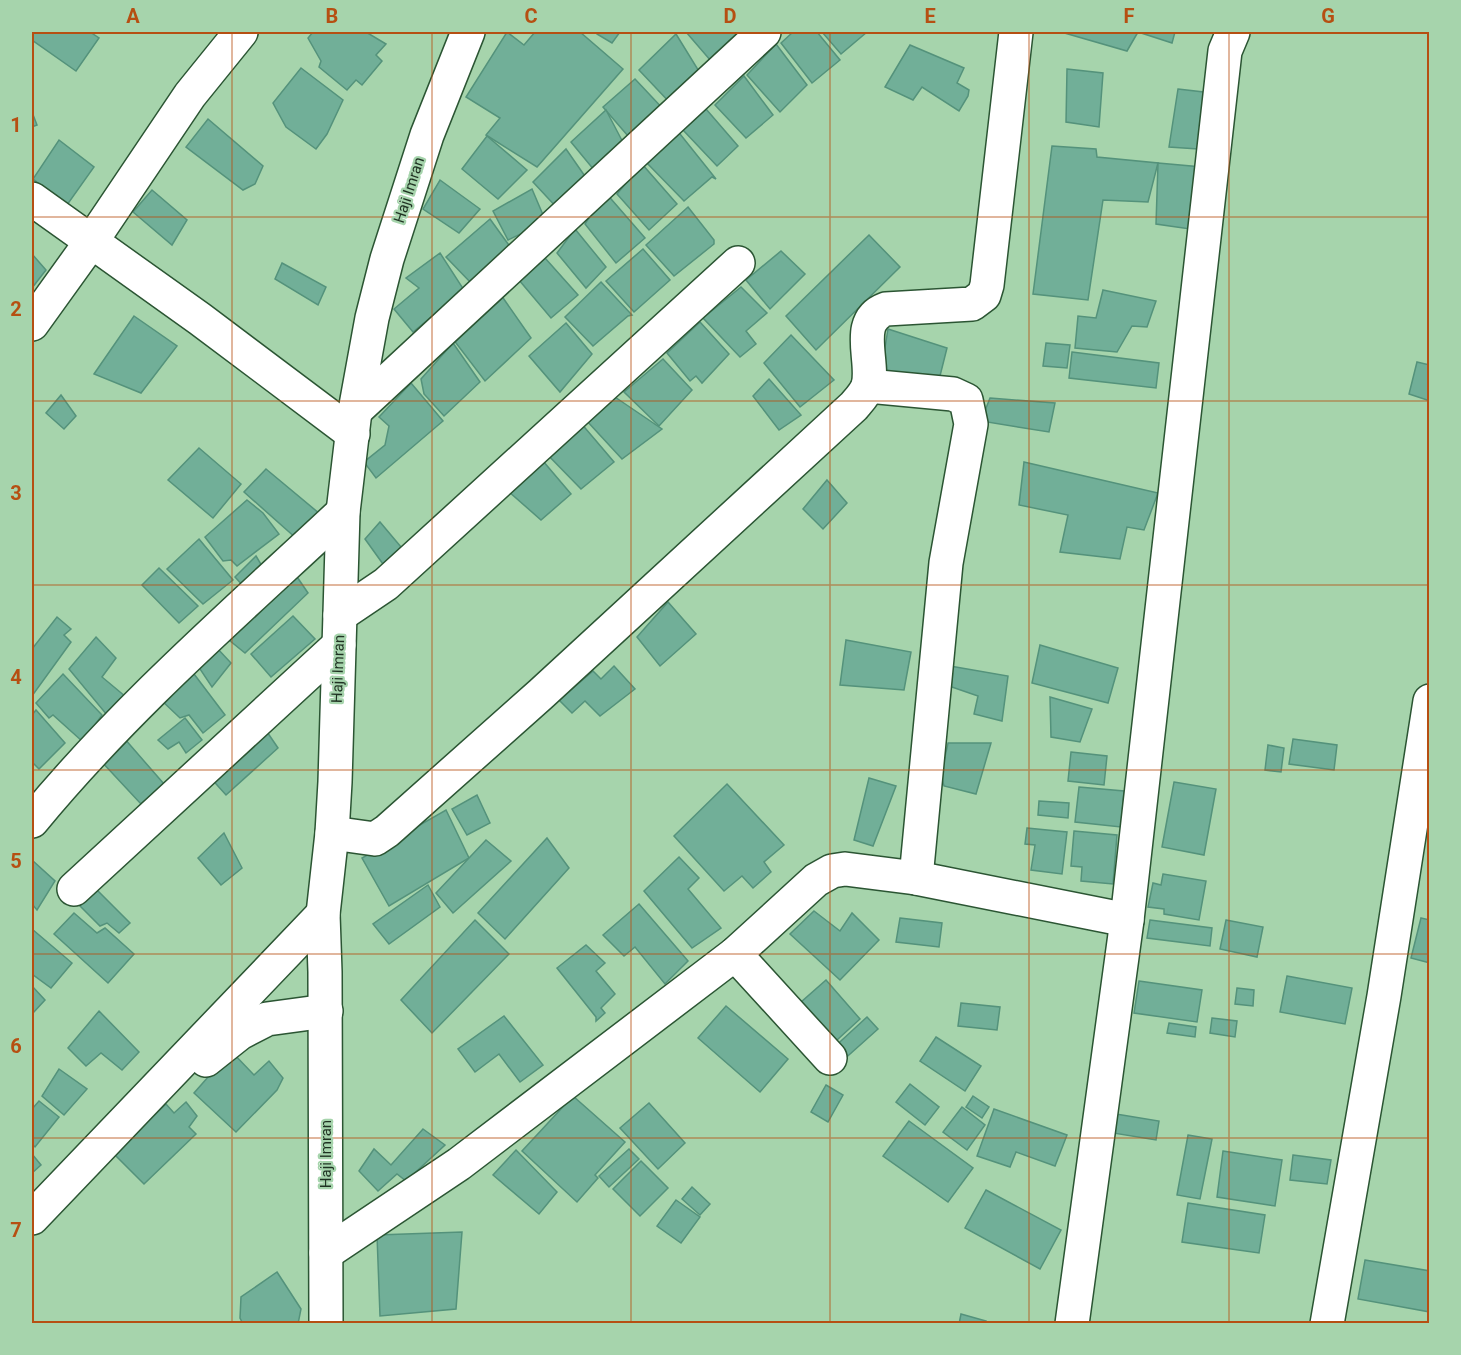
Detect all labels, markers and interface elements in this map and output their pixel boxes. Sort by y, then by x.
text: A [126,4,140,28]
text: B [326,4,338,28]
text: C [524,4,538,28]
text: D [724,4,737,28]
text: E [924,4,936,28]
text: F [1124,4,1135,28]
text: G [1321,4,1335,28]
text: 1 [10,113,22,137]
street label: Haji Imran [390,155,428,225]
text: 2 [10,297,22,321]
text: 3 [10,481,22,505]
street label: Haji Imran [328,635,348,703]
text: 4 [10,665,22,689]
text: 5 [10,849,22,873]
text: 6 [10,1034,22,1058]
street label: Haji Imran [317,1120,335,1188]
text: 7 [10,1218,22,1242]

